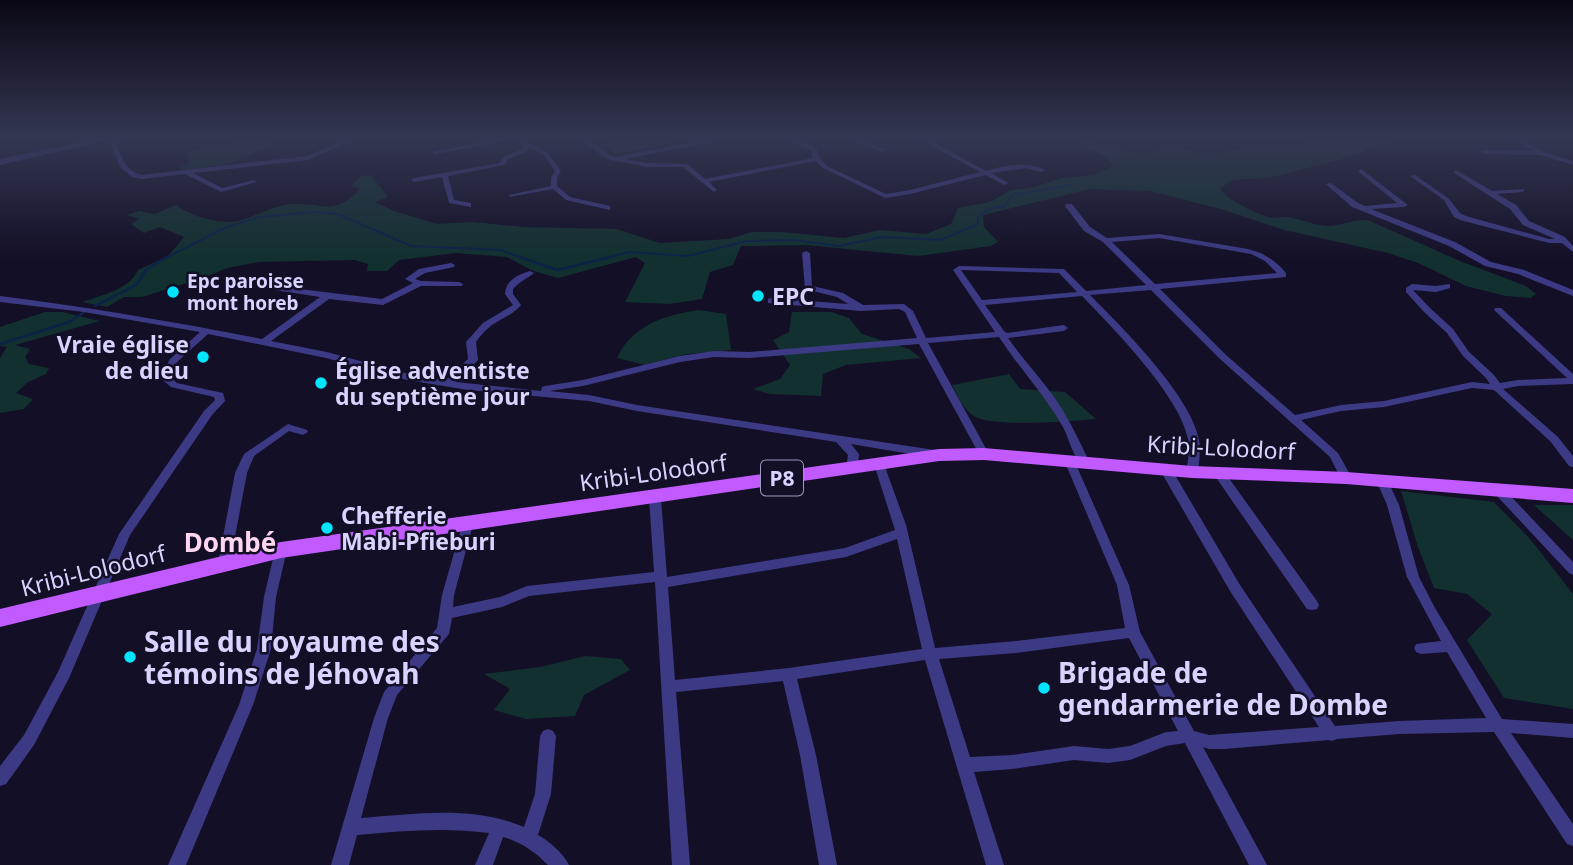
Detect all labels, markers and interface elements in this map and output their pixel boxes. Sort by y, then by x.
place label: Epc paroisse mont horeb [187,268,304,316]
place label: EPC [772,280,814,312]
marker: Epc paroisse mont horeb [165,284,181,300]
marker: EPC [750,288,766,304]
place label: Vraie église de dieu [57,328,189,386]
marker: Vraie église de dieu [195,349,211,365]
place label: Église adventiste du septième jour [335,354,530,412]
marker: Église adventiste du septième jour [313,375,329,391]
street label: Kribi-Lolodorf [1146,427,1297,467]
street label: Kribi-Lolodorf [577,446,730,498]
road number: P8 [761,461,803,496]
place label: Chefferie Mabi-Pfieburi [341,499,496,557]
marker: Chefferie Mabi-Pfieburi [319,520,335,536]
district label: Dombé [184,524,276,560]
street label: Kribi-Lolodorf [17,536,170,603]
place label: Salle du royaume des témoins de Jéhovah [144,622,440,692]
marker: Salle du royaume des témoins de Jéhovah [122,649,138,665]
place label: Brigade de gendarmerie de Dombe [1058,653,1388,723]
marker: Brigade de gendarmerie de Dombe [1036,680,1052,696]

